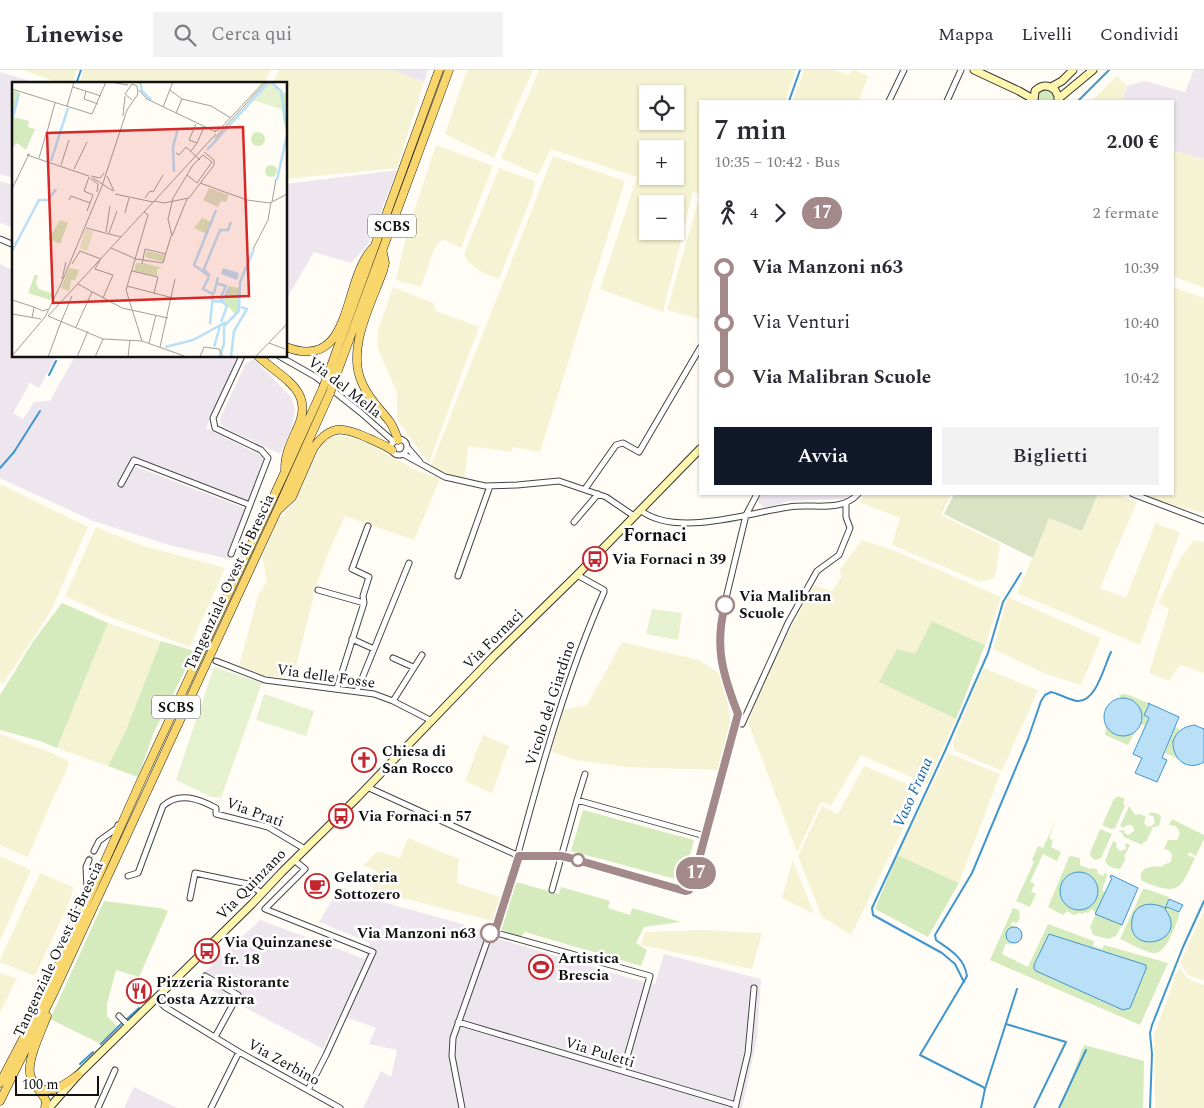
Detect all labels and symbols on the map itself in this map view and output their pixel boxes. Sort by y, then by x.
inset map [12,82,288,358]
road number: SCBS [368,214,416,238]
street label: Via del Mella [303,351,387,424]
street label: Tangenziale Ovest di Brescia [178,490,281,674]
district label: Fornaci [623,522,687,549]
bus stop icon: Via Fornaci n 39 [582,546,608,572]
place label: Via Fornaci n 39 [612,548,726,571]
place label: Via Malibran Scuole [739,585,831,625]
marker: Via Malibran Scuole [715,595,735,615]
street label: Via Fornaci [458,604,529,675]
street label: Vicolo del Giardino [519,638,582,769]
street label: Via delle Fosse [275,658,377,695]
road number: SCBS [152,696,200,719]
place label: Chiesa di San Rocco [382,740,453,780]
church icon: Chiesa di San Rocco [351,747,377,773]
water label: Vaso Frana [887,753,939,831]
street label: Via Prati [223,791,287,833]
bus stop icon: Via Fornaci n 57 [328,803,354,829]
place label: Via Fornaci n 57 [358,805,472,828]
street label: Via Quinzano [211,843,292,925]
unlabelled marker [571,853,585,867]
street label: Tangenziale Ovest di Brescia [7,857,110,1041]
line badge: 17 [674,857,718,889]
place label: Gelateria Sottozero [334,866,400,906]
cafe icon: Gelateria Sottozero [304,873,330,899]
place label: Via Manzoni n63 [357,922,476,945]
marker: Via Manzoni n63 [480,923,500,943]
place label: Via Quinzanese fr. 18 [224,931,333,971]
bus stop icon: Via Quinzanese fr. 18 [194,938,220,964]
place label: Artistica Brescia [558,947,619,987]
sports icon: Artistica Brescia [528,954,554,980]
place label: Pizzeria Ristorante Costa Azzurra [156,971,289,1011]
restaurant icon: Pizzeria Ristorante Costa Azzurra [126,978,152,1004]
street label: Via Puletti [562,1031,638,1074]
street label: Via Zerbino [243,1033,324,1092]
scale bar [15,1073,99,1096]

